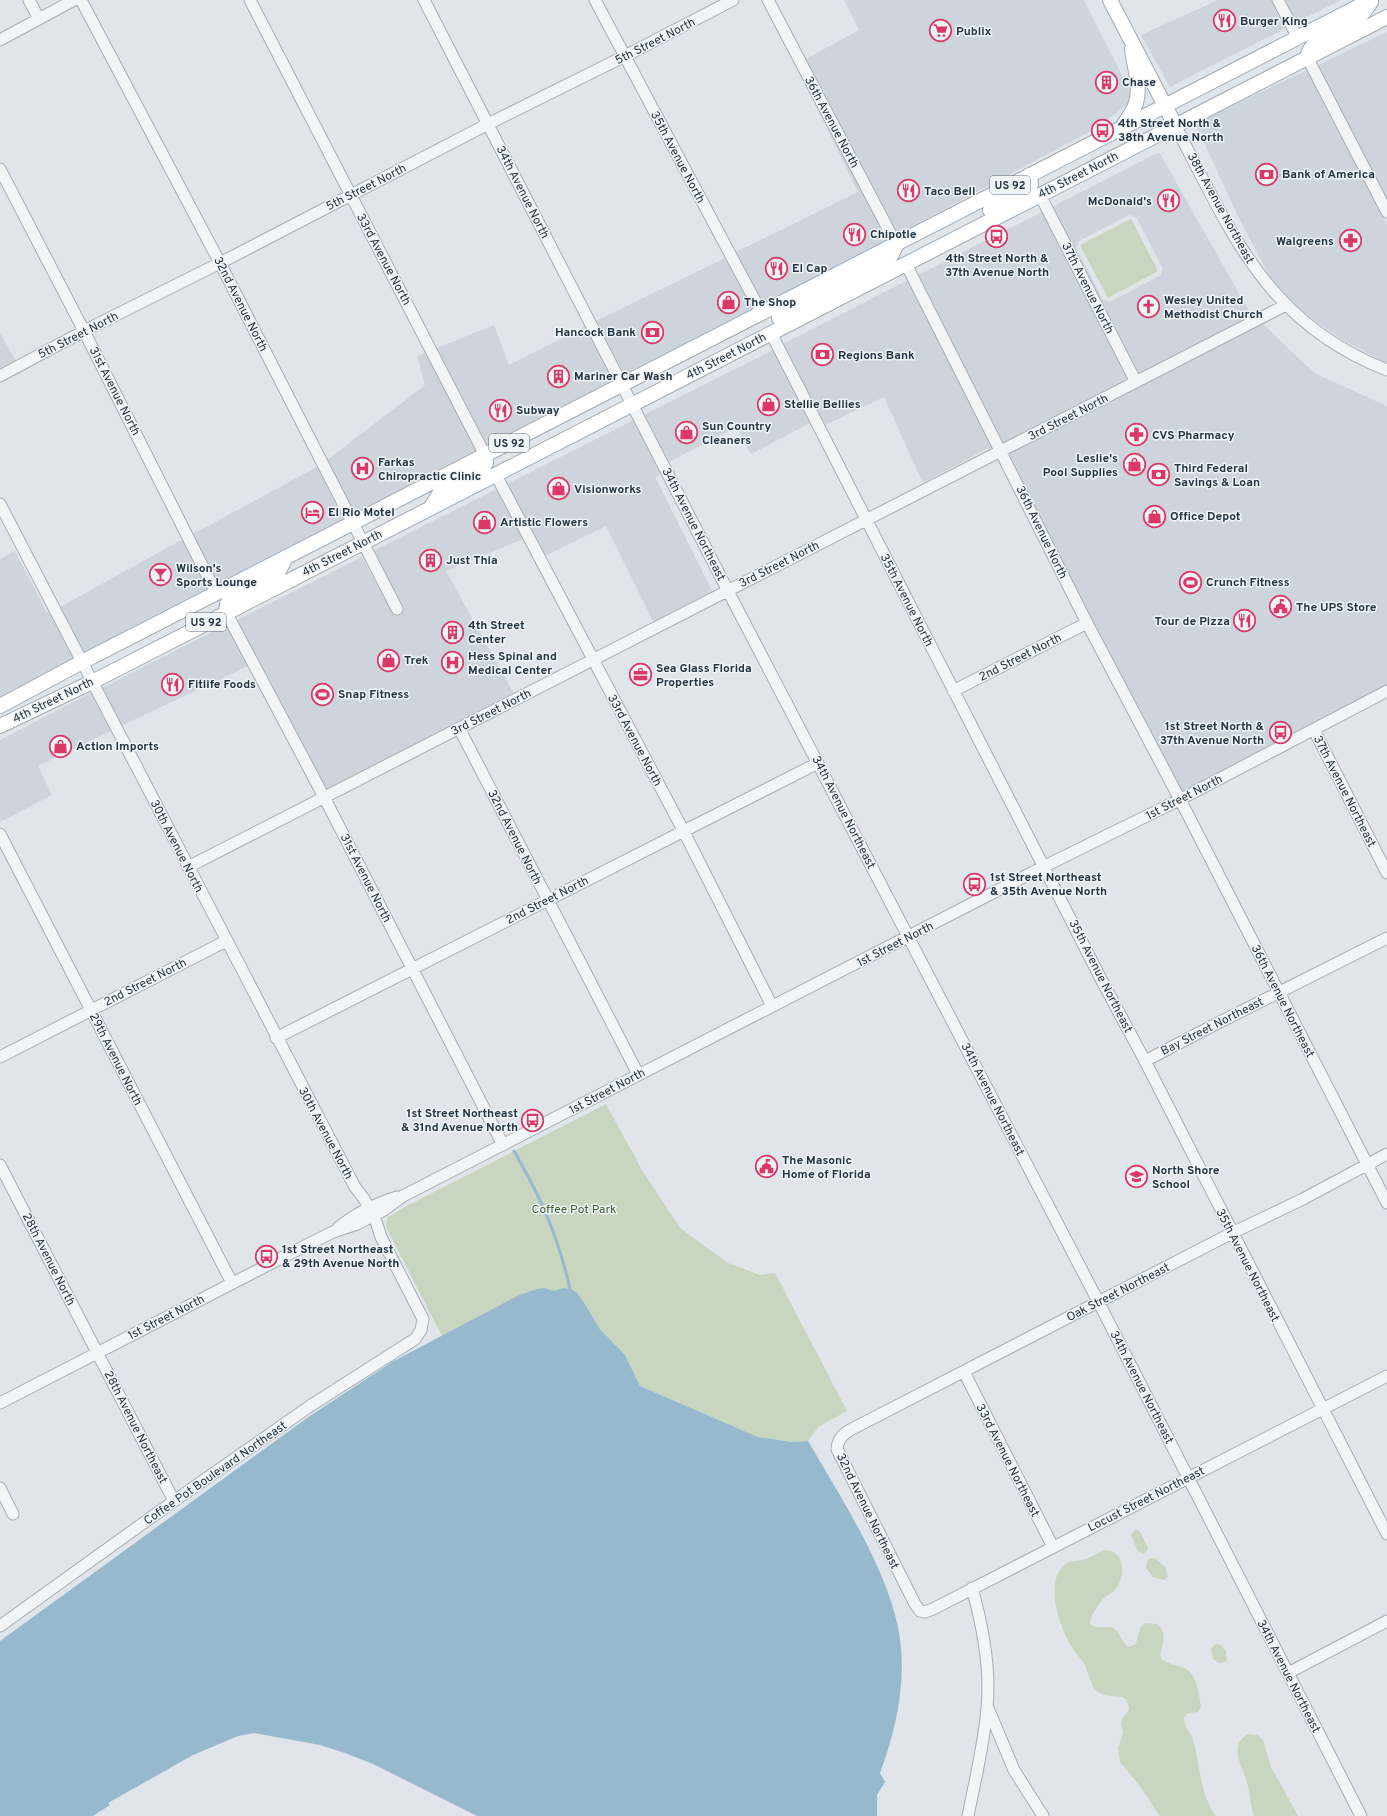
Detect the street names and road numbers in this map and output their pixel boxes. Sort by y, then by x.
street label: 5th Street North [613,15,698,69]
street label: 36th Avenue North [800,74,862,171]
street label: 35th Avenue North [646,109,708,206]
street label: 34th Avenue North [492,143,552,242]
street label: 4th Street North [1036,149,1121,203]
street label: 38th Avenue Northeast [1183,150,1257,267]
street label: 5th Street North [324,161,409,215]
road number: US 92 [990,176,1030,194]
street label: 33rd Avenue North [352,211,414,308]
street label: 37th Avenue North [1057,240,1117,337]
street label: 32nd Avenue North [209,254,271,355]
street label: 5th Street North [36,309,121,363]
street label: 4th Street North [684,330,769,384]
street label: 31st Avenue North [85,344,143,439]
street label: 3rd Street North [1026,391,1111,445]
road number: US 92 [489,434,529,452]
street label: 34th Avenue Northeast [658,465,729,584]
street label: 36th Avenue North [1012,483,1071,582]
street label: 4th Street North [300,527,385,581]
street label: 3rd Street North [737,538,822,592]
street label: 35th Avenue North [876,551,936,650]
road number: US 92 [186,613,226,631]
street label: 2nd Street North [976,630,1065,686]
street label: 4th Street North [10,674,97,727]
street label: 3rd Street North [449,686,534,740]
street label: 33rd Avenue North [603,692,665,789]
street label: 37th Avenue Northeast [1309,733,1379,850]
street label: 34th Avenue Northeast [808,753,879,872]
street label: 1st Street North [1143,772,1226,824]
street label: 32nd Avenue North [483,787,545,888]
street label: 30th Avenue North [146,797,206,896]
street label: 31st Avenue North [336,831,394,926]
street label: 2nd Street North [503,873,592,929]
street label: 35th Avenue Northeast [1065,917,1136,1036]
street label: 1st Street North [854,919,937,971]
street label: 36th Avenue Northeast [1247,942,1318,1061]
street label: 2nd Street North [101,955,190,1011]
street label: Bay Street Northeast [1158,994,1267,1060]
street label: 29th Avenue North [85,1010,145,1108]
street label: 34th Avenue Northeast [957,1040,1028,1159]
street label: 1st Street North [567,1065,648,1119]
street label: 30th Avenue North [294,1085,356,1182]
street label: 35th Avenue Northeast [1212,1206,1283,1325]
street label: 28th Avenue North [18,1210,78,1308]
street label: Oak Street Northeast [1064,1260,1173,1326]
street label: 1st Street North [125,1292,208,1344]
street label: 34th Avenue Northeast [1106,1328,1177,1447]
street label: 28th Avenue Northeast [100,1368,171,1487]
street label: 33rd Avenue Northeast [972,1401,1043,1520]
street label: Coffee Pot Boulevard Northeast [141,1418,290,1529]
street label: 32nd Avenue Northeast [832,1451,902,1572]
street label: Locust Street Northeast [1085,1463,1208,1536]
street label: 34th Avenue Northeast [1253,1617,1324,1736]

